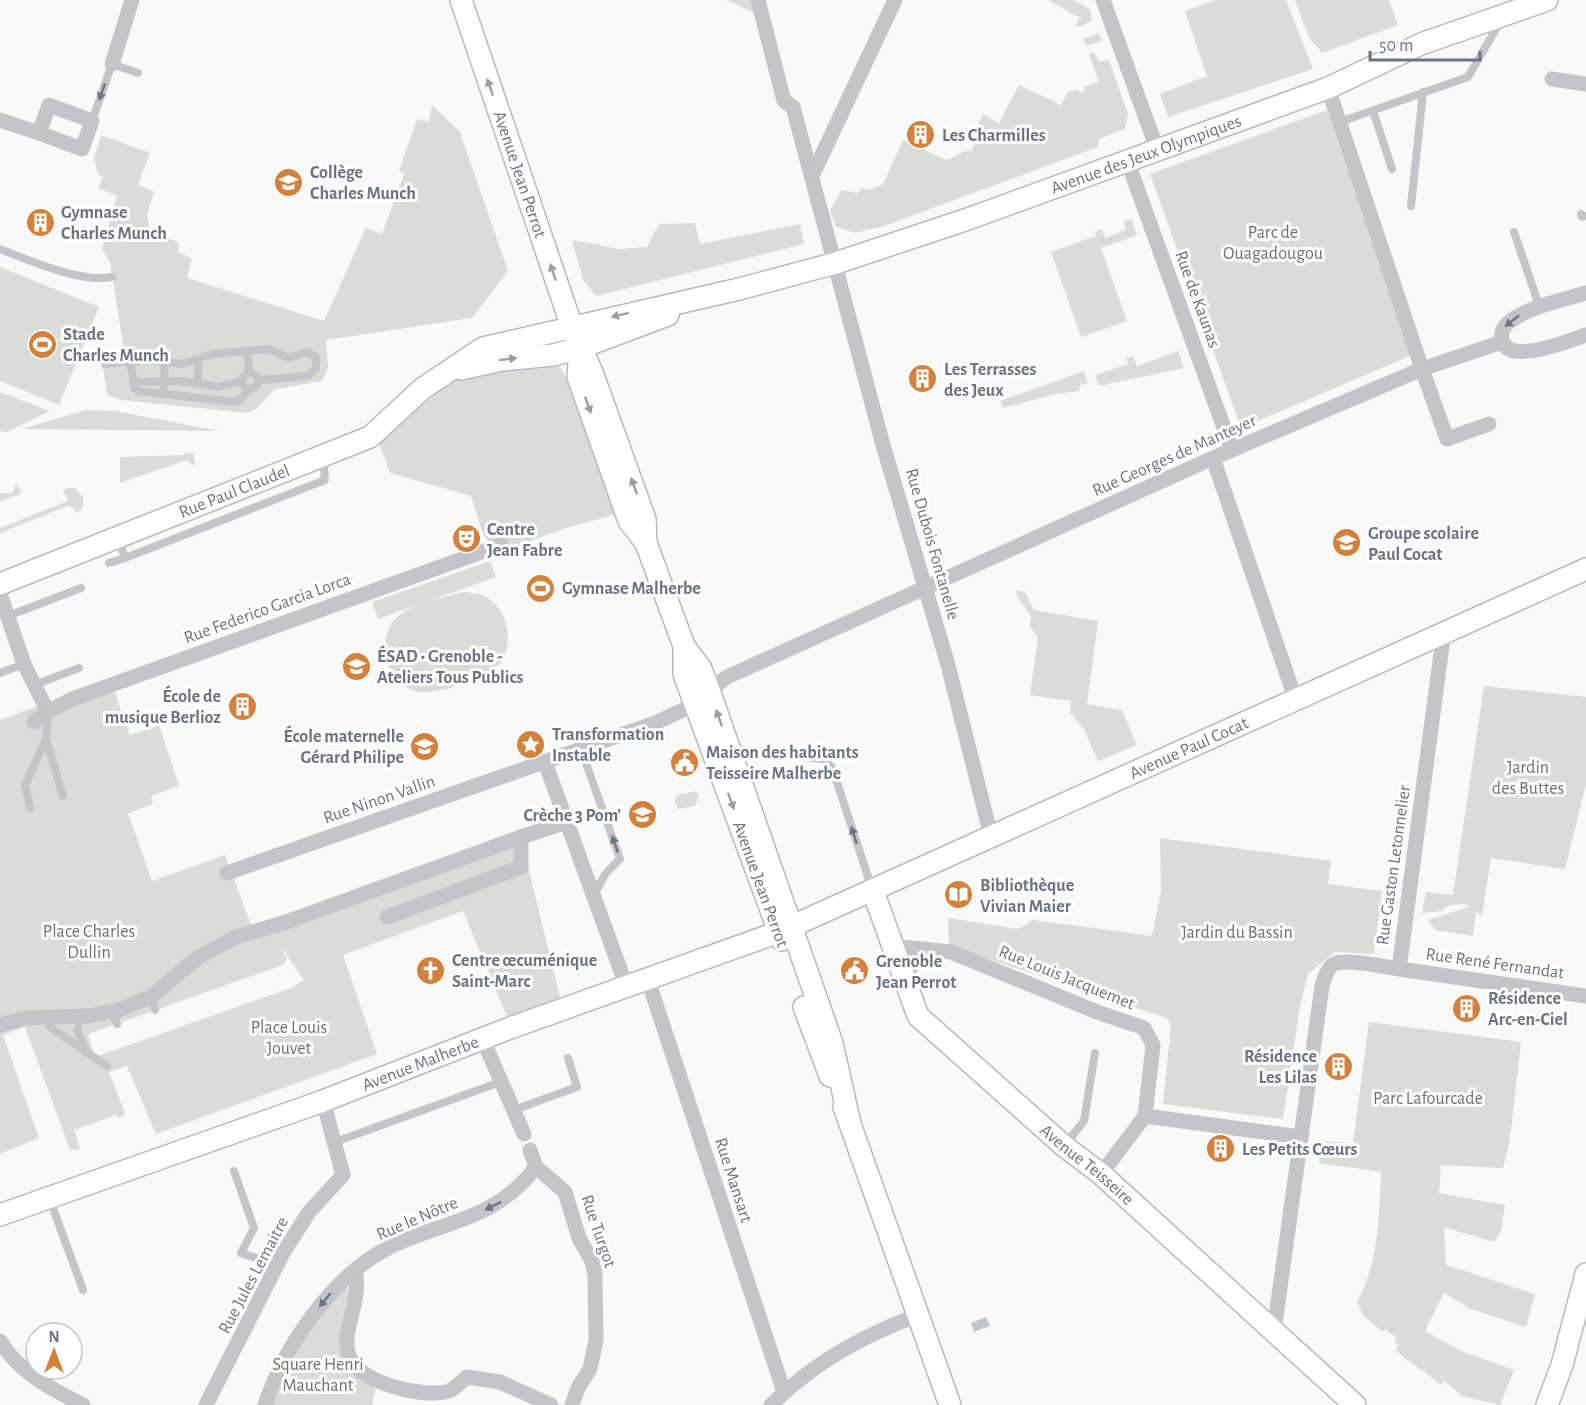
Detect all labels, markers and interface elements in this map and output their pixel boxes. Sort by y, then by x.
scale bar [1370,24,1480,62]
text: 50 m [1379,37,1413,55]
one-way arrow [485,78,495,96]
one-way arrow [97,83,107,101]
street label: Avenue Jean Perrot [489,109,549,240]
street label: Avenue des Jeux Olympiques [1049,112,1244,198]
building icon: Les Charmilles [905,119,937,151]
place label: Les Charmilles [942,127,1046,145]
place label: Collège Charles Munch [310,164,416,203]
school or university icon: Collège Charles Munch [273,166,305,198]
place label: Gymnase Charles Munch [61,204,167,243]
building icon: Gymnase Charles Munch [24,206,56,238]
park label: Parc de Ouagadougou [1223,224,1323,263]
street label: Rue de Kaunas [1171,248,1223,350]
one-way arrow [548,263,558,281]
one-way arrow [611,311,629,321]
one-way arrow [1505,315,1520,327]
place label: Stade Charles Munch [63,326,169,365]
sports icon: Stade Charles Munch [26,328,58,360]
one-way arrow [499,355,518,364]
place label: Les Terrasses des Jeux [944,361,1037,400]
building icon: Les Terrasses des Jeux [907,363,939,395]
one-way arrow [583,396,593,414]
street label: Rue Georges de Manteyer [1090,412,1259,500]
street label: Rue Paul Claudel [177,462,292,522]
street label: Rue Dubois Fontanelle [902,466,962,622]
one-way arrow [628,477,638,495]
place label: Centre Jean Fabre [487,521,562,560]
theatre icon: Centre Jean Fabre [450,523,482,555]
place label: Groupe scolaire Paul Cocat [1368,525,1479,564]
school or university icon: Groupe scolaire Paul Cocat [1331,527,1363,559]
street label: Rue Federico Garcia Lorca [182,570,353,647]
sports icon: Gymnase Malherbe [525,572,557,604]
place label: Gymnase Malherbe [562,580,701,598]
place label: ÉSAD • Grenoble - Ateliers Tous Publics [377,645,523,687]
school or university icon: ÉSAD • Grenoble - Ateliers Tous Publics [340,650,372,682]
place label: École de musique Berlioz [105,685,221,727]
building icon: École de musique Berlioz [226,690,258,722]
one-way arrow [713,709,723,727]
street label: Avenue Paul Cocat [1127,714,1251,783]
place label: École maternelle Gérard Philipe [284,725,404,767]
place label: Transformation Instable [552,726,664,765]
place icon: Transformation Instable [515,728,547,760]
school or university icon: École maternelle Gérard Philipe [409,730,441,762]
place label: Maison des habitants Teisseire Malherbe [706,744,859,783]
public building icon: Maison des habitants Teisseire Malherbe [669,746,701,778]
park label: Jardin des Buttes [1492,759,1564,798]
street label: Rue Ninon Vallin [321,772,438,827]
street label: Rue Gaston Letonnelier [1374,784,1414,946]
one-way arrow [726,793,736,811]
school or university icon: Crèche 3 Pom' [626,799,658,831]
place label: Crèche 3 Pom' [524,807,621,825]
street label: Avenue Jean Perrot [729,819,791,950]
one-way arrow [849,826,859,844]
one-way arrow [610,835,619,853]
place label: Bibliothèque Vivian Maier [980,877,1074,916]
library icon: Bibliothèque Vivian Maier [943,879,975,911]
park label: Place Charles Dullin [43,923,135,962]
park label: Jardin du Bassin [1181,924,1293,942]
street label: Rue Louis Jacquemet [996,942,1137,1013]
street label: Rue René Fernandat [1424,945,1565,983]
place label: Centre œcuménique Saint-Marc [452,952,597,991]
place label: Grenoble Jean Perrot [876,953,956,992]
church icon: Centre œcuménique Saint-Marc [415,954,447,986]
public building icon: Grenoble Jean Perrot [839,955,871,987]
place label: Résidence Arc-en-Ciel [1488,990,1568,1029]
building icon: Résidence Arc-en-Ciel [1451,992,1483,1024]
park label: Place Louis Jouvet [251,1019,327,1058]
street label: Avenue Malherbe [360,1033,481,1095]
place label: Résidence Les Lilas [1244,1048,1317,1087]
building icon: Résidence Les Lilas [1322,1050,1354,1082]
park label: Parc Lafourcade [1373,1090,1483,1108]
street label: Avenue Teisseire [1036,1121,1137,1209]
building icon: Les Petits Cœurs [1205,1133,1237,1165]
street label: Rue Mansart [711,1136,755,1225]
place label: Les Petits Cœurs [1242,1141,1358,1159]
street label: Rue Turgot [577,1193,619,1270]
street label: Rue le Nôtre [374,1194,461,1244]
one-way arrow [484,1201,501,1211]
street label: Rue Jules Lemaitre [216,1214,292,1337]
one-way arrow [319,1292,332,1308]
north arrow [24,1321,84,1381]
text: N [48,1329,60,1345]
park label: Square Henri Mauchant [272,1356,364,1395]

